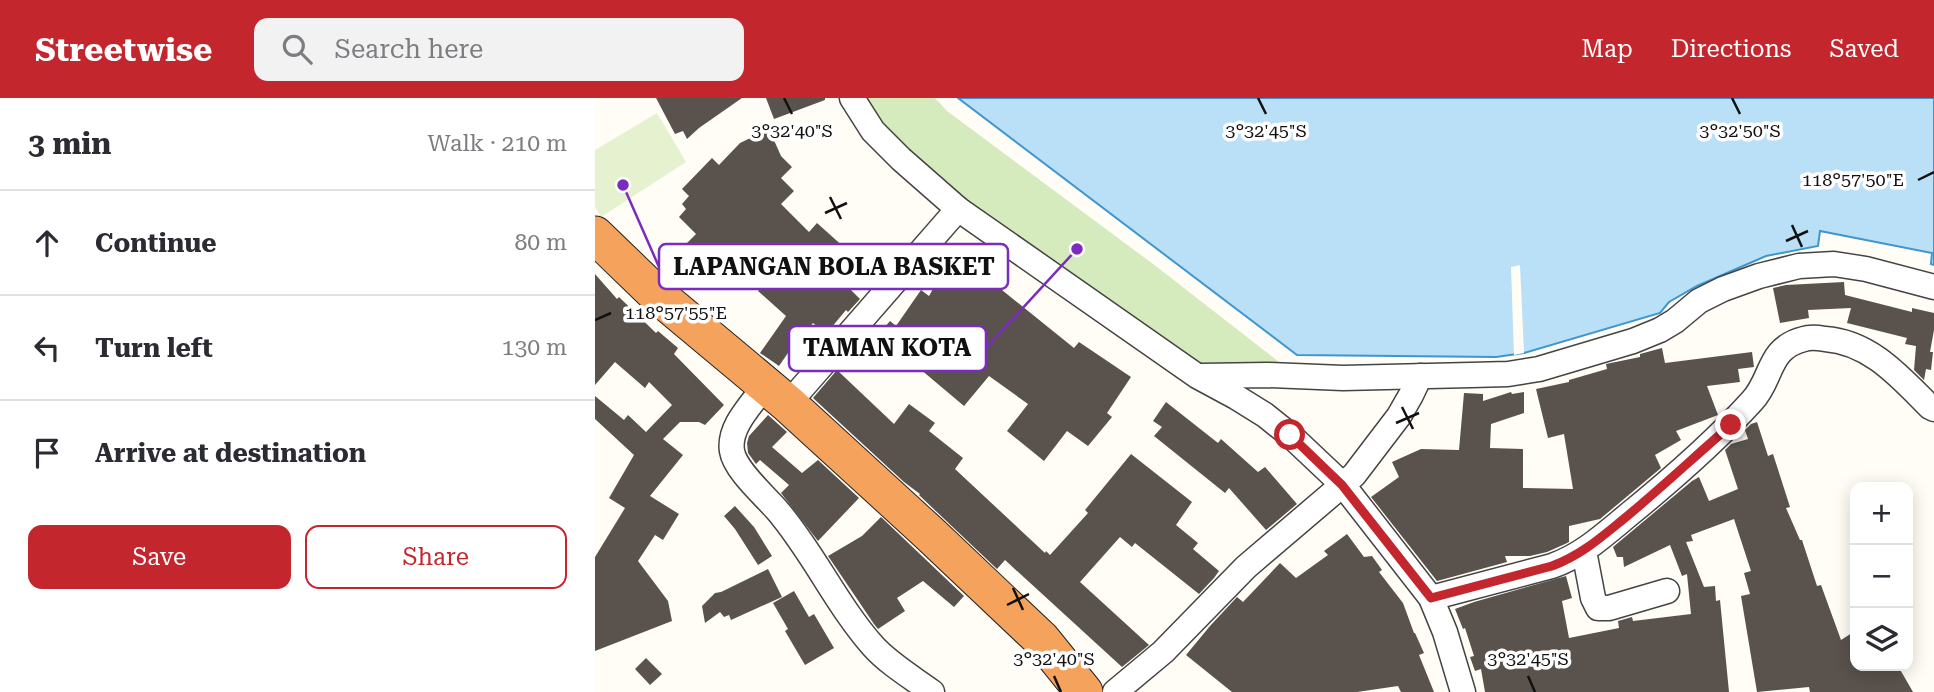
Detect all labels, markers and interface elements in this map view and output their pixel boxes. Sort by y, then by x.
search box [254,18,744,81]
text: Streetwise [35,30,212,69]
icon: search [278,30,316,68]
text: Search here [334,34,483,64]
text: Map [1581,35,1633,63]
text: Directions [1671,35,1791,63]
text: Saved [1829,35,1899,63]
text: 3°32'40"S [751,120,833,141]
text: 3°32'45"S [1225,120,1307,141]
text: 3°32'50"S [1699,120,1781,141]
text: 3 min [28,126,111,161]
text: Walk · 210 m [428,130,567,157]
text: 118°57'50"E [1802,169,1904,190]
icon: ahead [28,224,66,262]
text: Continue [95,228,217,258]
text: 80 m [514,229,567,256]
callout: LAPANGAN BOLA BASKET [659,244,1008,289]
text: LAPANGAN BOLA BASKET [673,253,995,281]
text: 118°57'55"E [625,302,727,323]
callout: TAMAN KOTA [789,326,986,371]
icon: left [28,329,66,367]
text: Turn left [95,333,213,363]
text: 130 m [502,334,567,361]
text: TAMAN KOTA [803,334,972,362]
route end [1715,409,1746,440]
route start [1274,419,1305,450]
icon: arrive [28,434,66,472]
text: Arrive at destination [95,438,366,468]
map controls [1850,482,1913,671]
button: + [1850,482,1913,545]
button: Save [28,525,291,589]
button: Share [305,525,567,589]
button: − [1850,545,1913,608]
button: layers [1850,608,1913,671]
text: 3°32'40"S [1013,648,1095,669]
text: 3°32'45"S [1487,648,1569,669]

